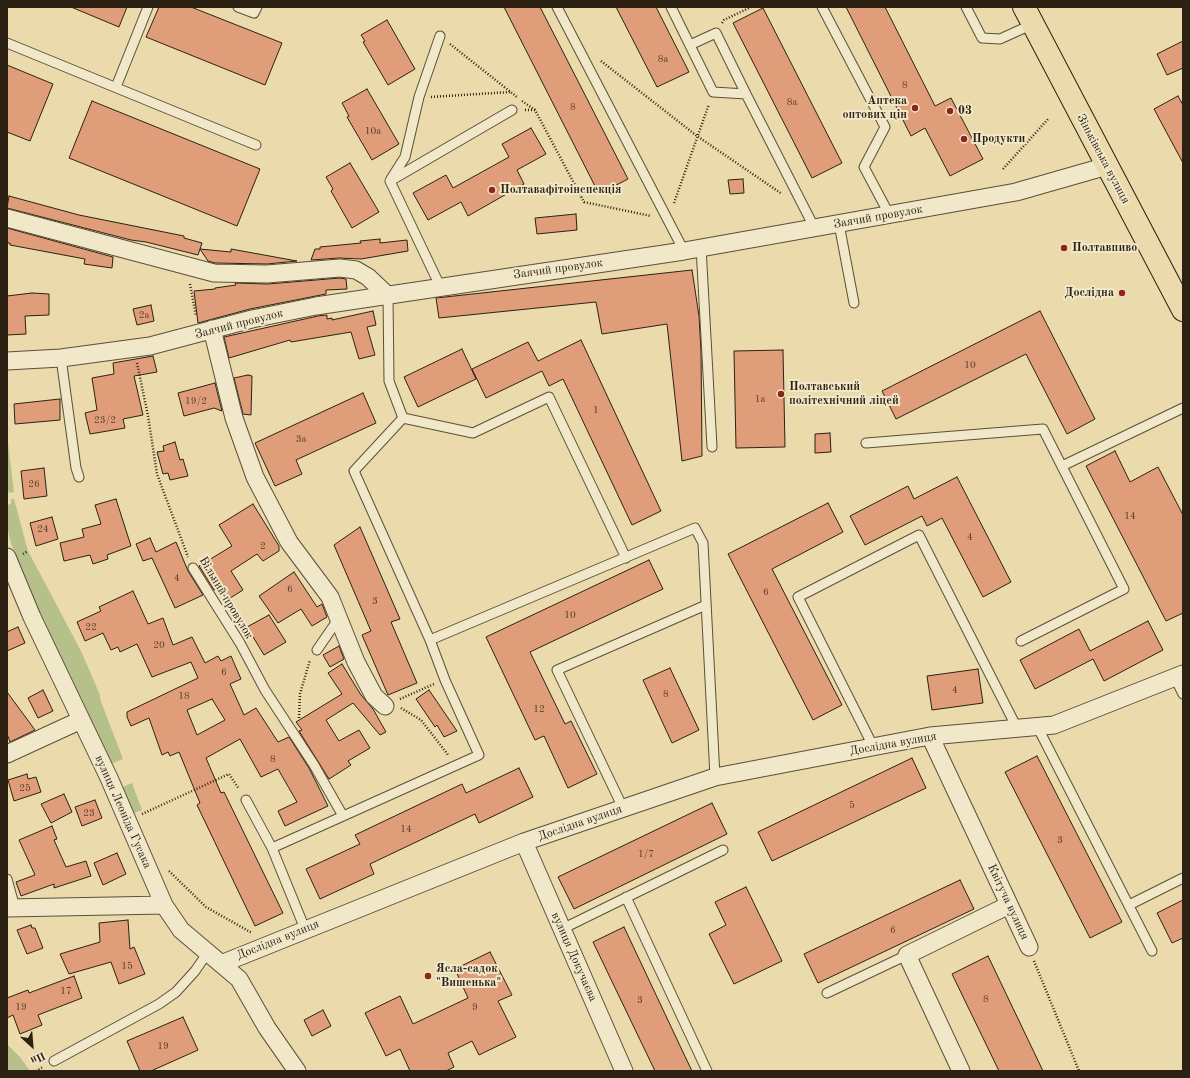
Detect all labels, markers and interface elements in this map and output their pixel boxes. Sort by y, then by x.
house number: 8а [658,53,668,65]
house number: 8 [902,79,908,91]
place label: Аптека оптових цін [842,94,907,122]
house number: 8а [787,96,797,108]
house number: 8 [570,101,576,113]
marker: Аптека оптових цін [910,103,920,113]
place label: 03 [958,104,972,118]
marker: 03 [945,106,955,116]
street label: Зіньківська вулиця [1073,112,1133,206]
house number: 10а [365,125,381,137]
place label: Продукти [972,132,1025,146]
marker: Продукти [959,134,969,144]
place label: Полтавафітоінспекція [500,183,621,197]
marker: Полтавафітоінспекція [487,185,497,195]
street label: Заячий провулок [832,202,924,232]
place label: Полтавпиво [1072,241,1137,255]
marker: Полтавпиво [1059,243,1069,253]
street label: Заячий провулок [512,256,604,282]
place label: Дослідна [1065,286,1114,300]
marker: Дослідна [1117,288,1127,298]
street label: Заячий провулок [194,306,284,342]
house number: 2а [139,309,149,321]
house number: 10 [964,359,976,371]
place label: Полтавський політехнічний ліцей [789,380,899,408]
marker: Полтавський політехнічний ліцей [776,389,786,399]
house number: 1а [755,393,765,405]
house number: 19/2 [185,395,207,407]
house number: 1 [593,404,599,416]
house number: 23/2 [94,414,116,426]
house number: 3а [296,433,306,445]
house number: 26 [28,478,40,490]
house number: 14 [1124,510,1136,522]
house number: 24 [37,523,49,535]
house number: 4 [967,531,973,543]
house number: 2 [260,540,266,552]
street label: Вільний провулок [196,554,256,642]
house number: 4 [174,572,180,584]
house number: 6 [287,583,293,595]
house number: 6 [763,586,769,598]
house number: 3 [372,595,378,607]
house number: 10 [564,609,576,621]
house number: 22 [85,621,97,633]
house number: 20 [153,639,165,651]
house number: 6 [221,666,227,678]
house number: 4 [952,684,958,696]
house number: 8 [663,688,669,700]
house number: 18 [178,690,190,702]
house number: 12 [533,703,545,715]
street label: Дослідна вулиця [848,729,938,759]
street label: вулиця Леоніда Гусака [91,753,155,871]
house number: 8 [270,753,276,765]
house number: 25 [19,782,31,794]
house number: 5 [849,799,855,811]
street label: Дослідна вулиця [536,802,624,844]
house number: 23 [83,807,95,819]
house number: 14 [400,823,412,835]
house number: 3 [1057,834,1063,846]
house number: 1/7 [638,848,654,860]
street label: Квітуча вулиця [984,862,1032,942]
street label: вулиця Докучаєва [548,910,600,1004]
street label: Дослідна вулиця [235,917,321,963]
house number: 6 [890,924,896,936]
house number: 15 [121,960,133,972]
place label: Ясла-садок "Вишенька" [436,962,501,990]
marker: Ясла-садок "Вишенька" [423,971,433,981]
house number: 17 [60,985,72,997]
house number: 8 [983,993,989,1005]
house number: 3 [637,994,643,1006]
house number: 19 [15,1001,27,1013]
house number: 9 [472,1001,478,1013]
north arrow [12,1026,52,1066]
house number: 19 [157,1040,169,1052]
text: Пн [28,1049,47,1066]

